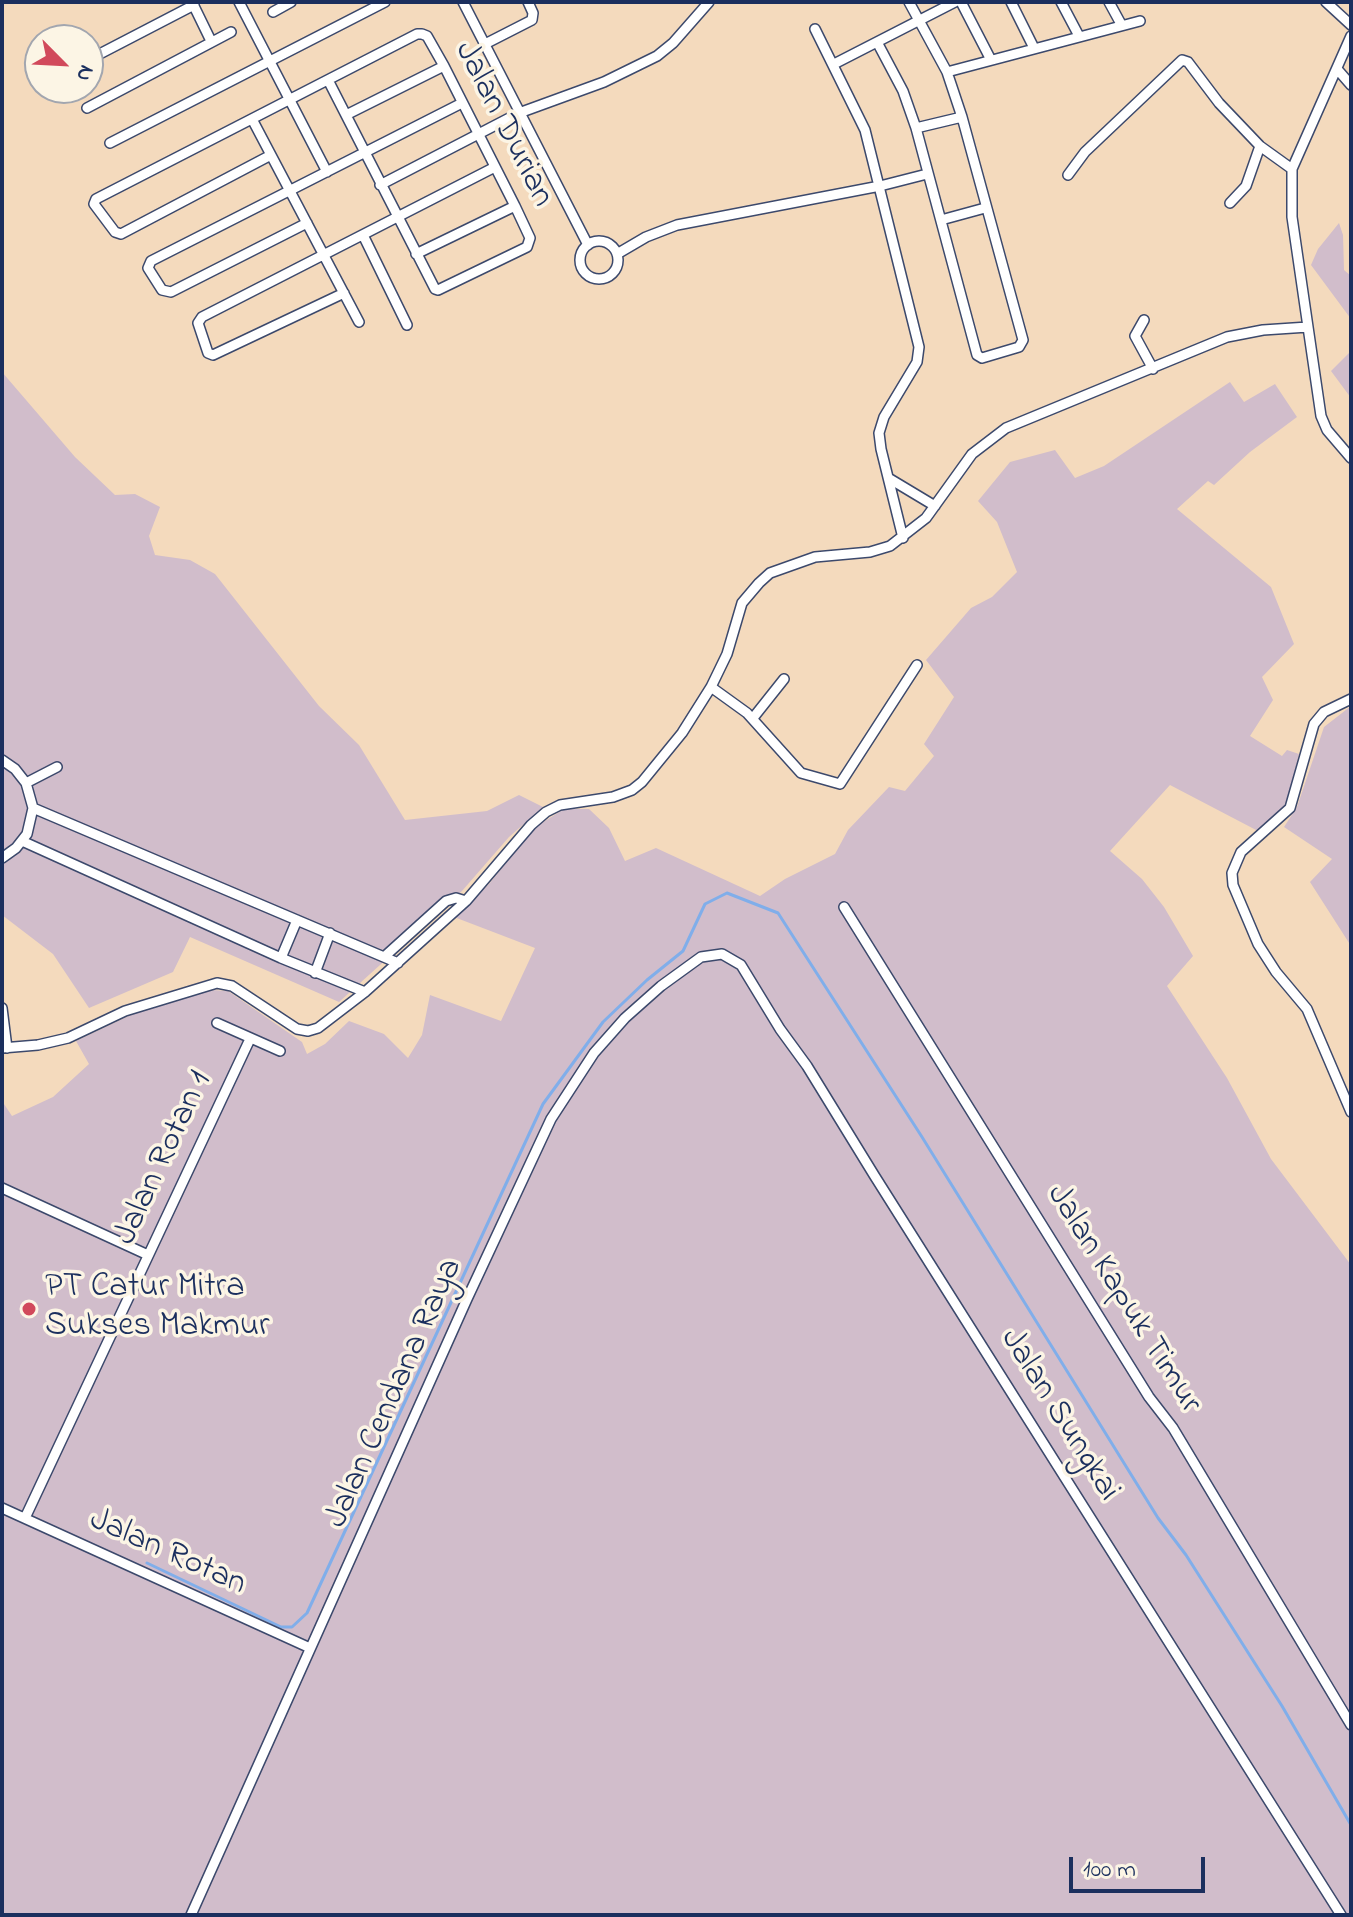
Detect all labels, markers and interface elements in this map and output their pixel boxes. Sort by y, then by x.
north arrow [24,24,104,104]
street label: Jalan Durian [443,35,561,215]
text: N [66,60,102,86]
street label: Jalan Rotan 1 [107,1066,223,1252]
street label: Jalan Kapuk Timur [1035,1178,1209,1422]
street label: Jalan Cendana Raya [318,1253,474,1535]
place label: PT Catur Mitra Sukses Makmur [45,1269,270,1348]
marker: PT Catur Mitra Sukses Makmur [20,1300,38,1318]
street label: Jalan Sungkai [989,1322,1127,1510]
street label: Jalan Rotan [82,1501,252,1607]
scale bar [1073,1841,1209,1891]
text: 100 m [1083,1853,1136,1888]

